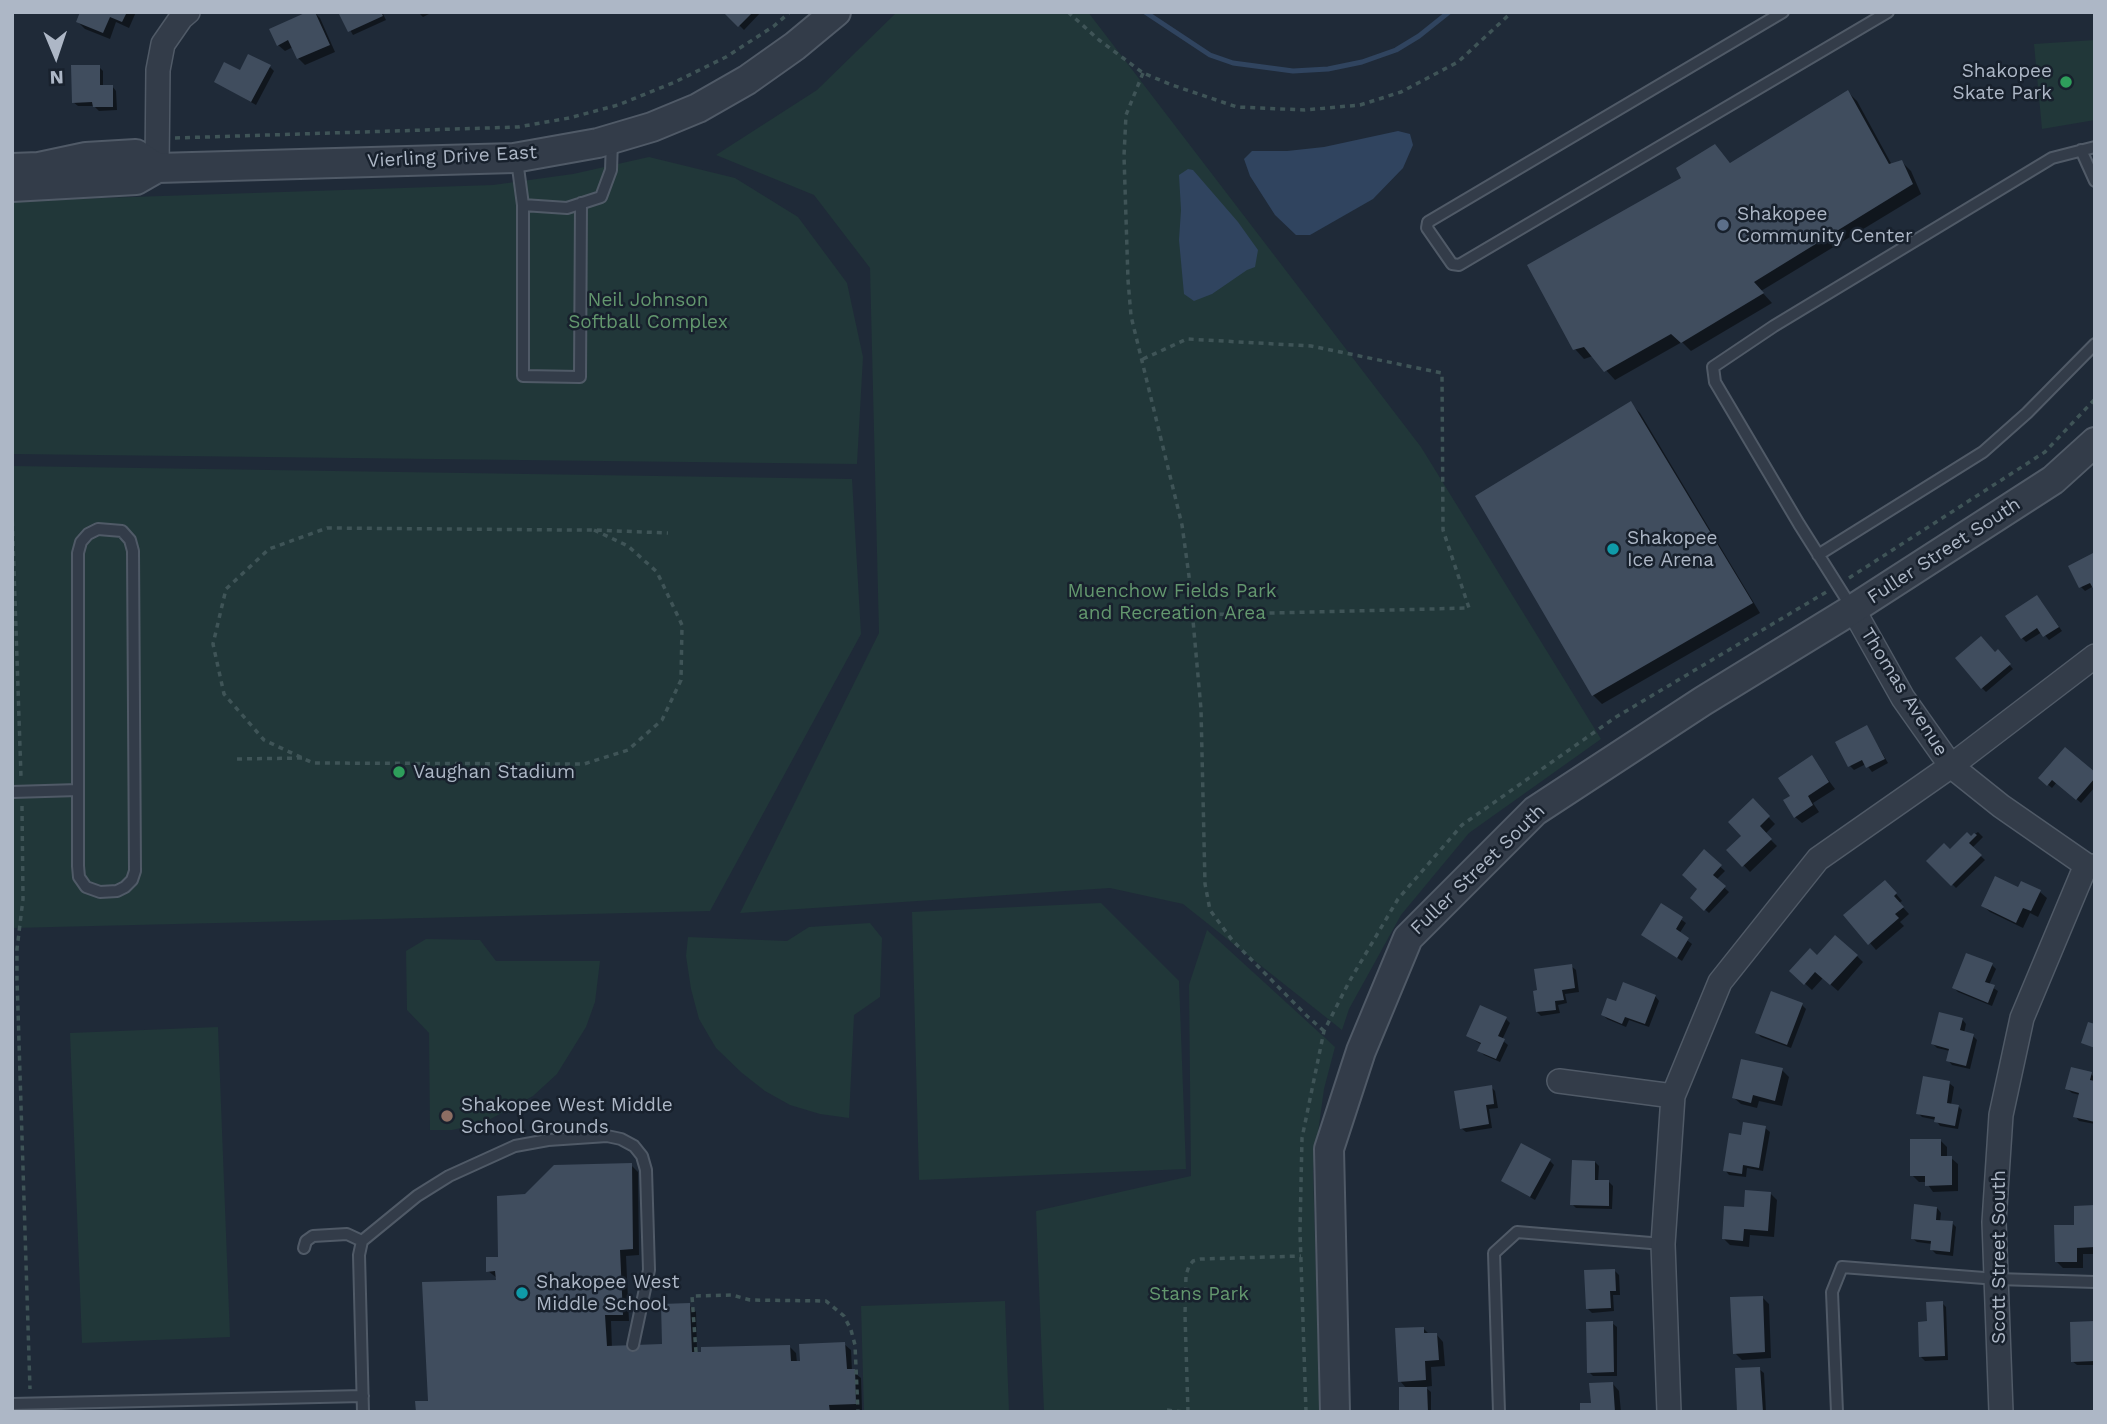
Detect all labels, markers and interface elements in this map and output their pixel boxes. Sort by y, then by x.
north arrow [21,21,91,91]
place label: Shakopee Skate Park [1953,60,2052,104]
text: N [49,66,64,89]
marker: Shakopee Skate Park [2058,74,2074,90]
street label: Vierling Drive East [367,141,537,173]
place label: Shakopee Community Center [1737,203,1913,247]
marker: Shakopee Community Center [1715,217,1731,233]
park label: Neil Johnson Softball Complex [568,289,728,333]
street label: Fuller Street South [1863,493,2025,609]
place label: Shakopee Ice Arena [1627,527,1717,571]
marker: Shakopee Ice Arena [1605,541,1621,557]
park label: Muenchow Fields Park and Recreation Area [1067,580,1277,624]
street label: Thomas Avenue [1855,624,1953,760]
place label: Vaughan Stadium [413,761,575,783]
marker: Vaughan Stadium [391,764,407,780]
street label: Fuller Street South [1406,800,1550,940]
place label: Shakopee West Middle School Grounds [461,1094,673,1138]
marker: Shakopee West Middle School Grounds [439,1108,455,1124]
street label: Scott Street South [1988,1170,2010,1344]
place label: Shakopee West Middle School [536,1271,679,1315]
park label: Stans Park [1149,1283,1249,1305]
marker: Shakopee West Middle School [514,1285,530,1301]

